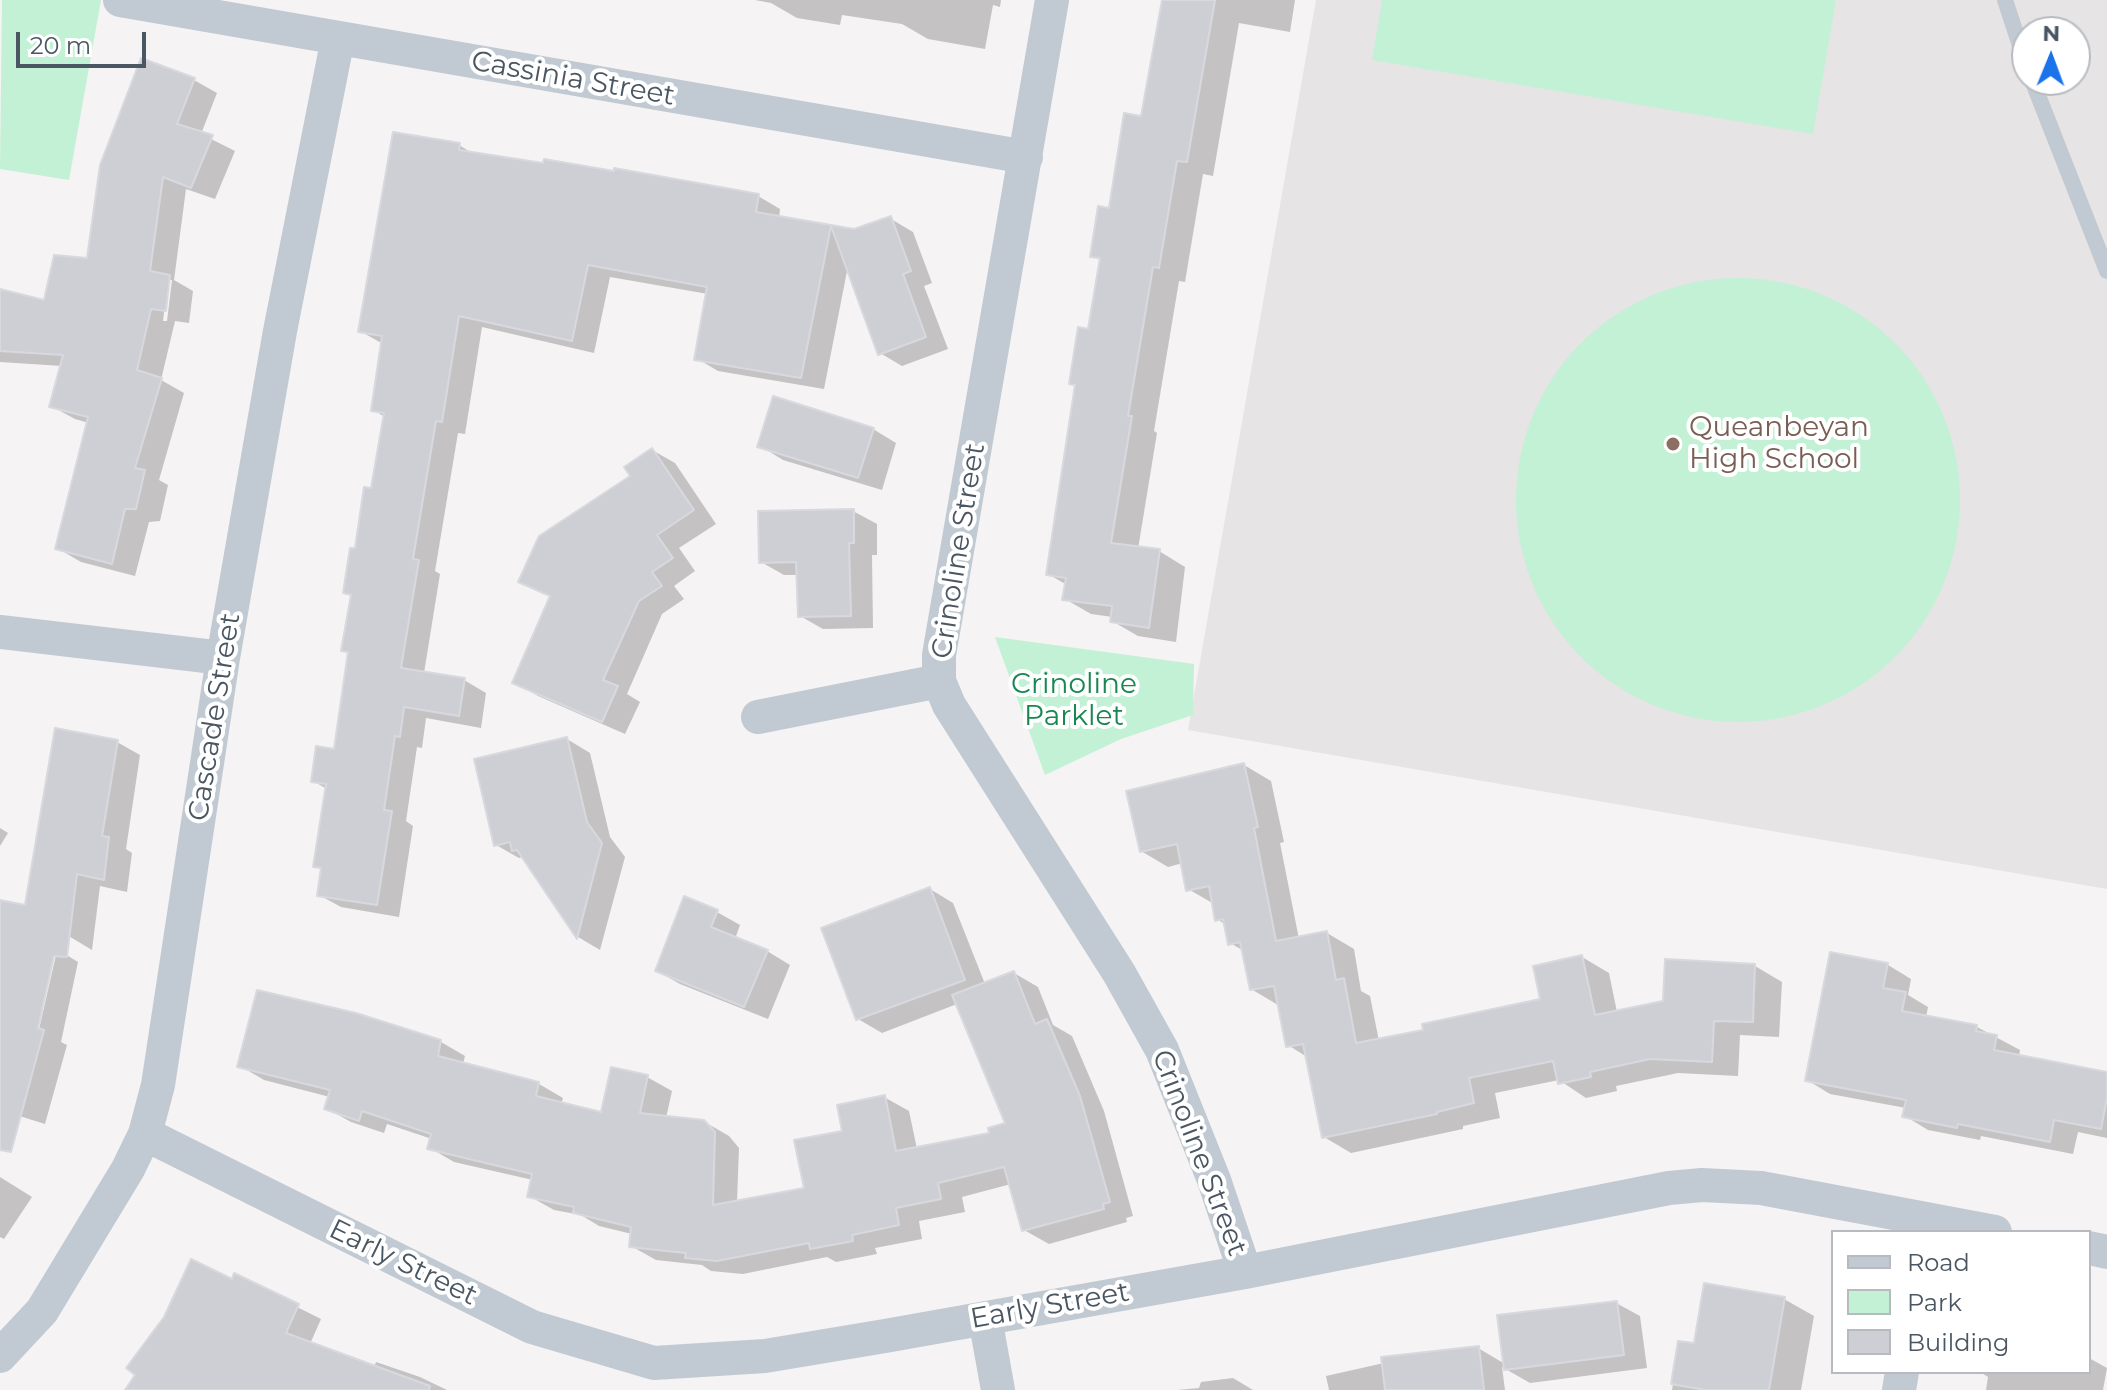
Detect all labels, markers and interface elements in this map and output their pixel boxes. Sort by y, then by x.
scale bar [20,16,150,66]
north arrow [2011,16,2091,96]
text: N [2042,20,2061,47]
text: 20 m [30,31,91,60]
street label: Cassinia Street [469,45,677,113]
place label: Queanbeyan High School [1689,411,1869,477]
marker: Queanbeyan High School [1664,435,1682,453]
street label: Crinoline Street [925,441,993,661]
street label: Cascade Street [182,611,248,823]
park label: Crinoline Parklet [1011,668,1137,734]
street label: Crinoline Street [1144,1045,1254,1261]
street label: Early Street [323,1213,483,1313]
legend [1831,1230,2091,1374]
text: Road [1907,1248,1970,1277]
street label: Early Street [968,1276,1132,1336]
text: Park [1907,1288,1962,1317]
text: Building [1907,1328,2010,1357]

